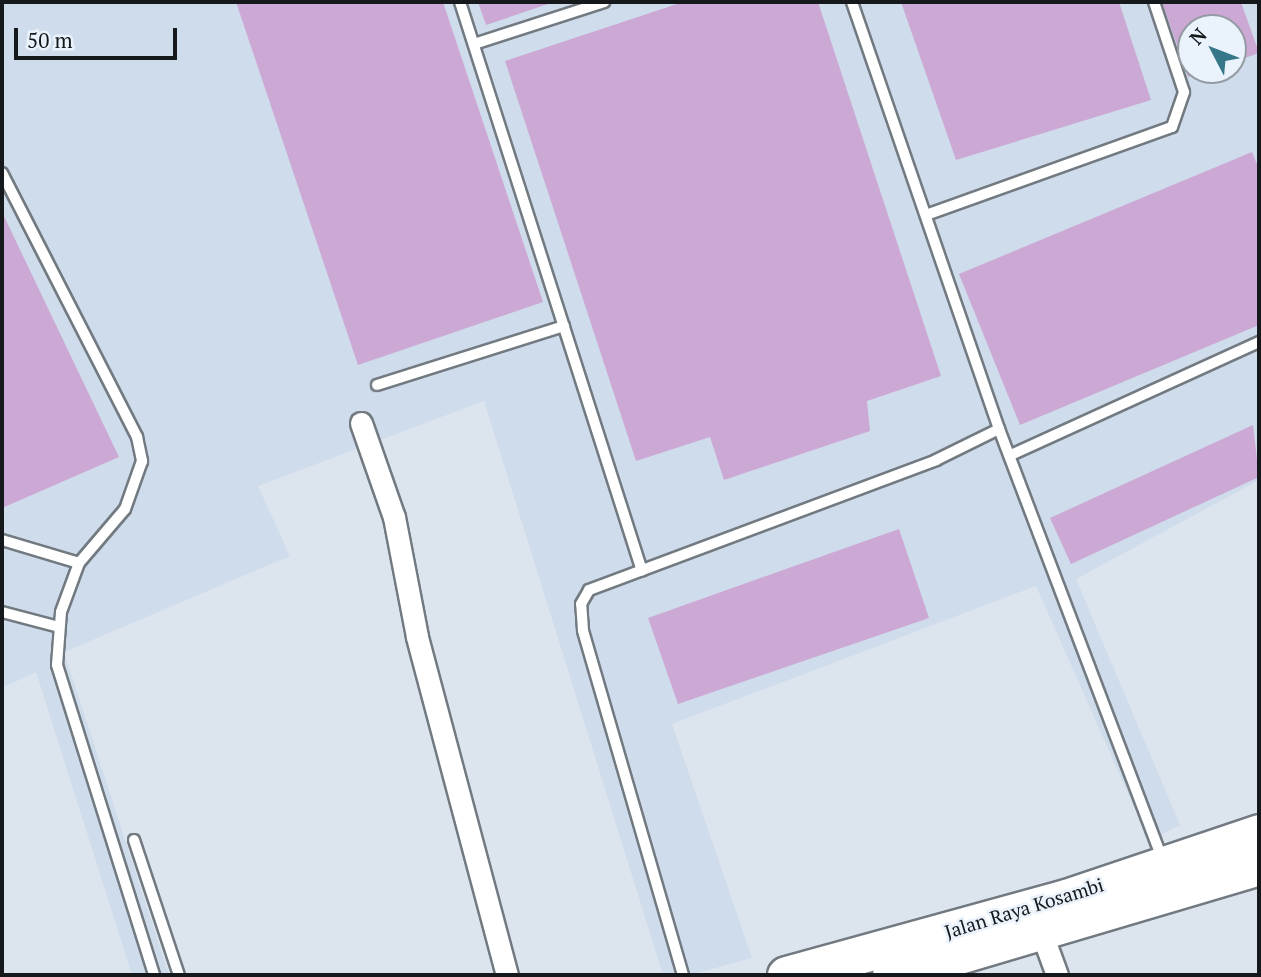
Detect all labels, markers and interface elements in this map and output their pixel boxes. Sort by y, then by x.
scale bar [18,14,180,58]
north arrow [1177,14,1247,84]
text: N [1183,22,1212,50]
text: 50 m [27,26,73,54]
street label: Jalan Raya Kosambi [942,873,1106,943]

